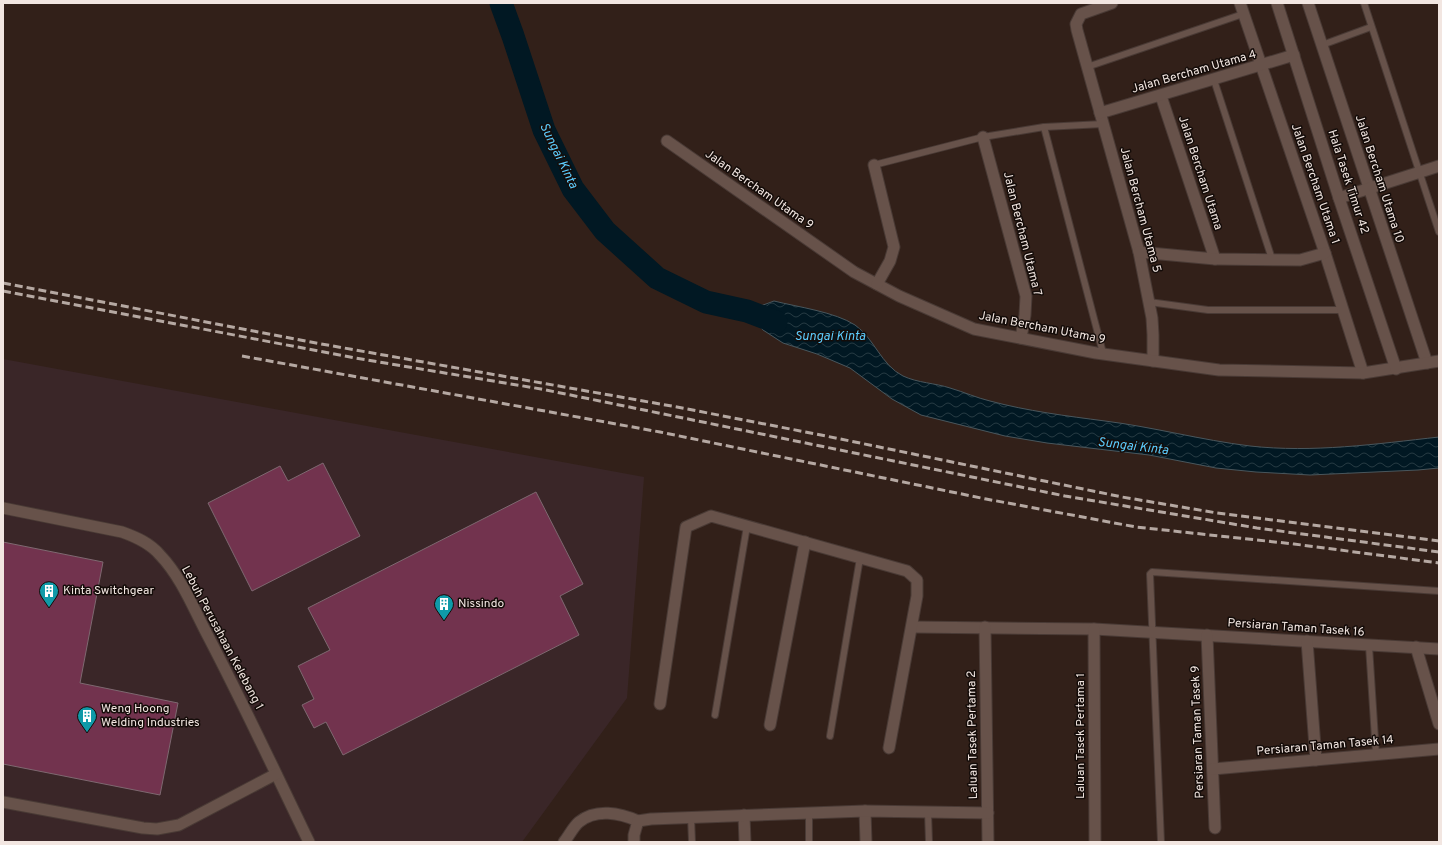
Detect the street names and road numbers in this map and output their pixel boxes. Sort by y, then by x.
street label: Jalan Bercham Utama 4 [1130,47,1258,97]
street label: Jalan Bercham Utama 10 [1351,113,1407,245]
street label: Jalan Bercham Utama [1174,114,1226,232]
street label: Jalan Bercham Utama 1 [1287,122,1343,246]
street label: Hala Tasek Timur 42 [1324,128,1372,236]
street label: Jalan Bercham Utama 9 [702,146,816,234]
street label: Jalan Bercham Utama 5 [1116,146,1164,274]
street label: Jalan Bercham Utama 7 [999,170,1045,298]
street label: Jalan Bercham Utama 9 [977,308,1107,348]
street label: Lebuh Perusahaan Kelebang 1 [177,563,267,713]
street label: Persiaran Taman Tasek 16 [1227,615,1365,641]
street label: Persiaran Taman Tasek 9 [1188,665,1208,799]
street label: Laluan Tasek Pertama 2 [964,670,982,800]
street label: Laluan Tasek Pertama 1 [1073,673,1089,799]
street label: Persiaran Taman Tasek 14 [1256,732,1394,760]

